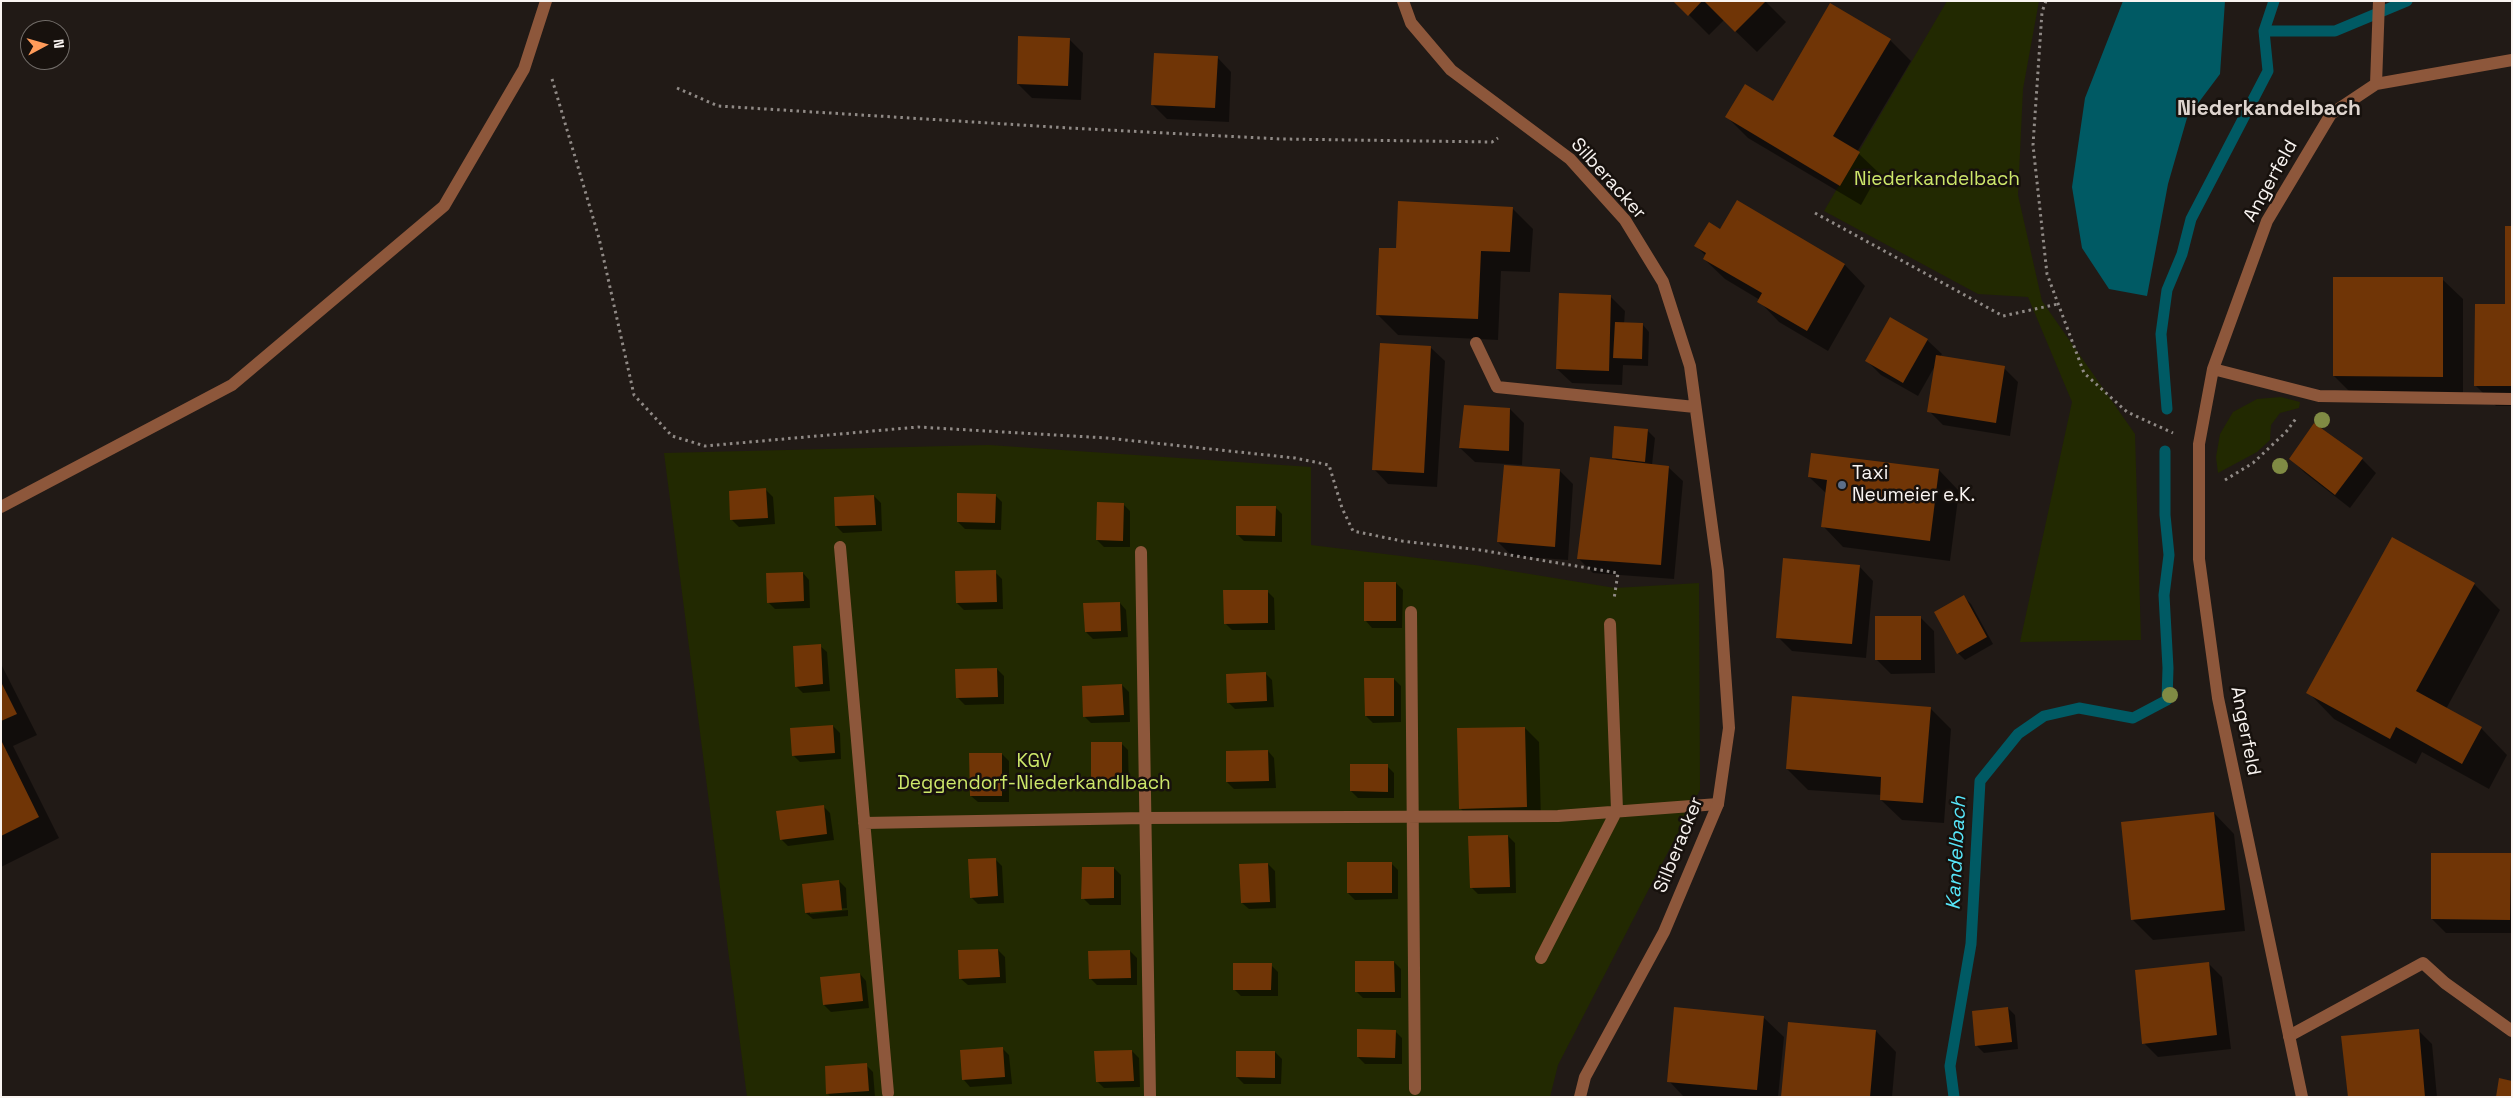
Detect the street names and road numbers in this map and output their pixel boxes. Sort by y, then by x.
street label: Silberacker [1566,134,1650,224]
street label: Angerfeld [2239,136,2303,226]
street label: Angerfeld [2225,684,2265,778]
street label: Silberacker [1649,794,1709,896]

